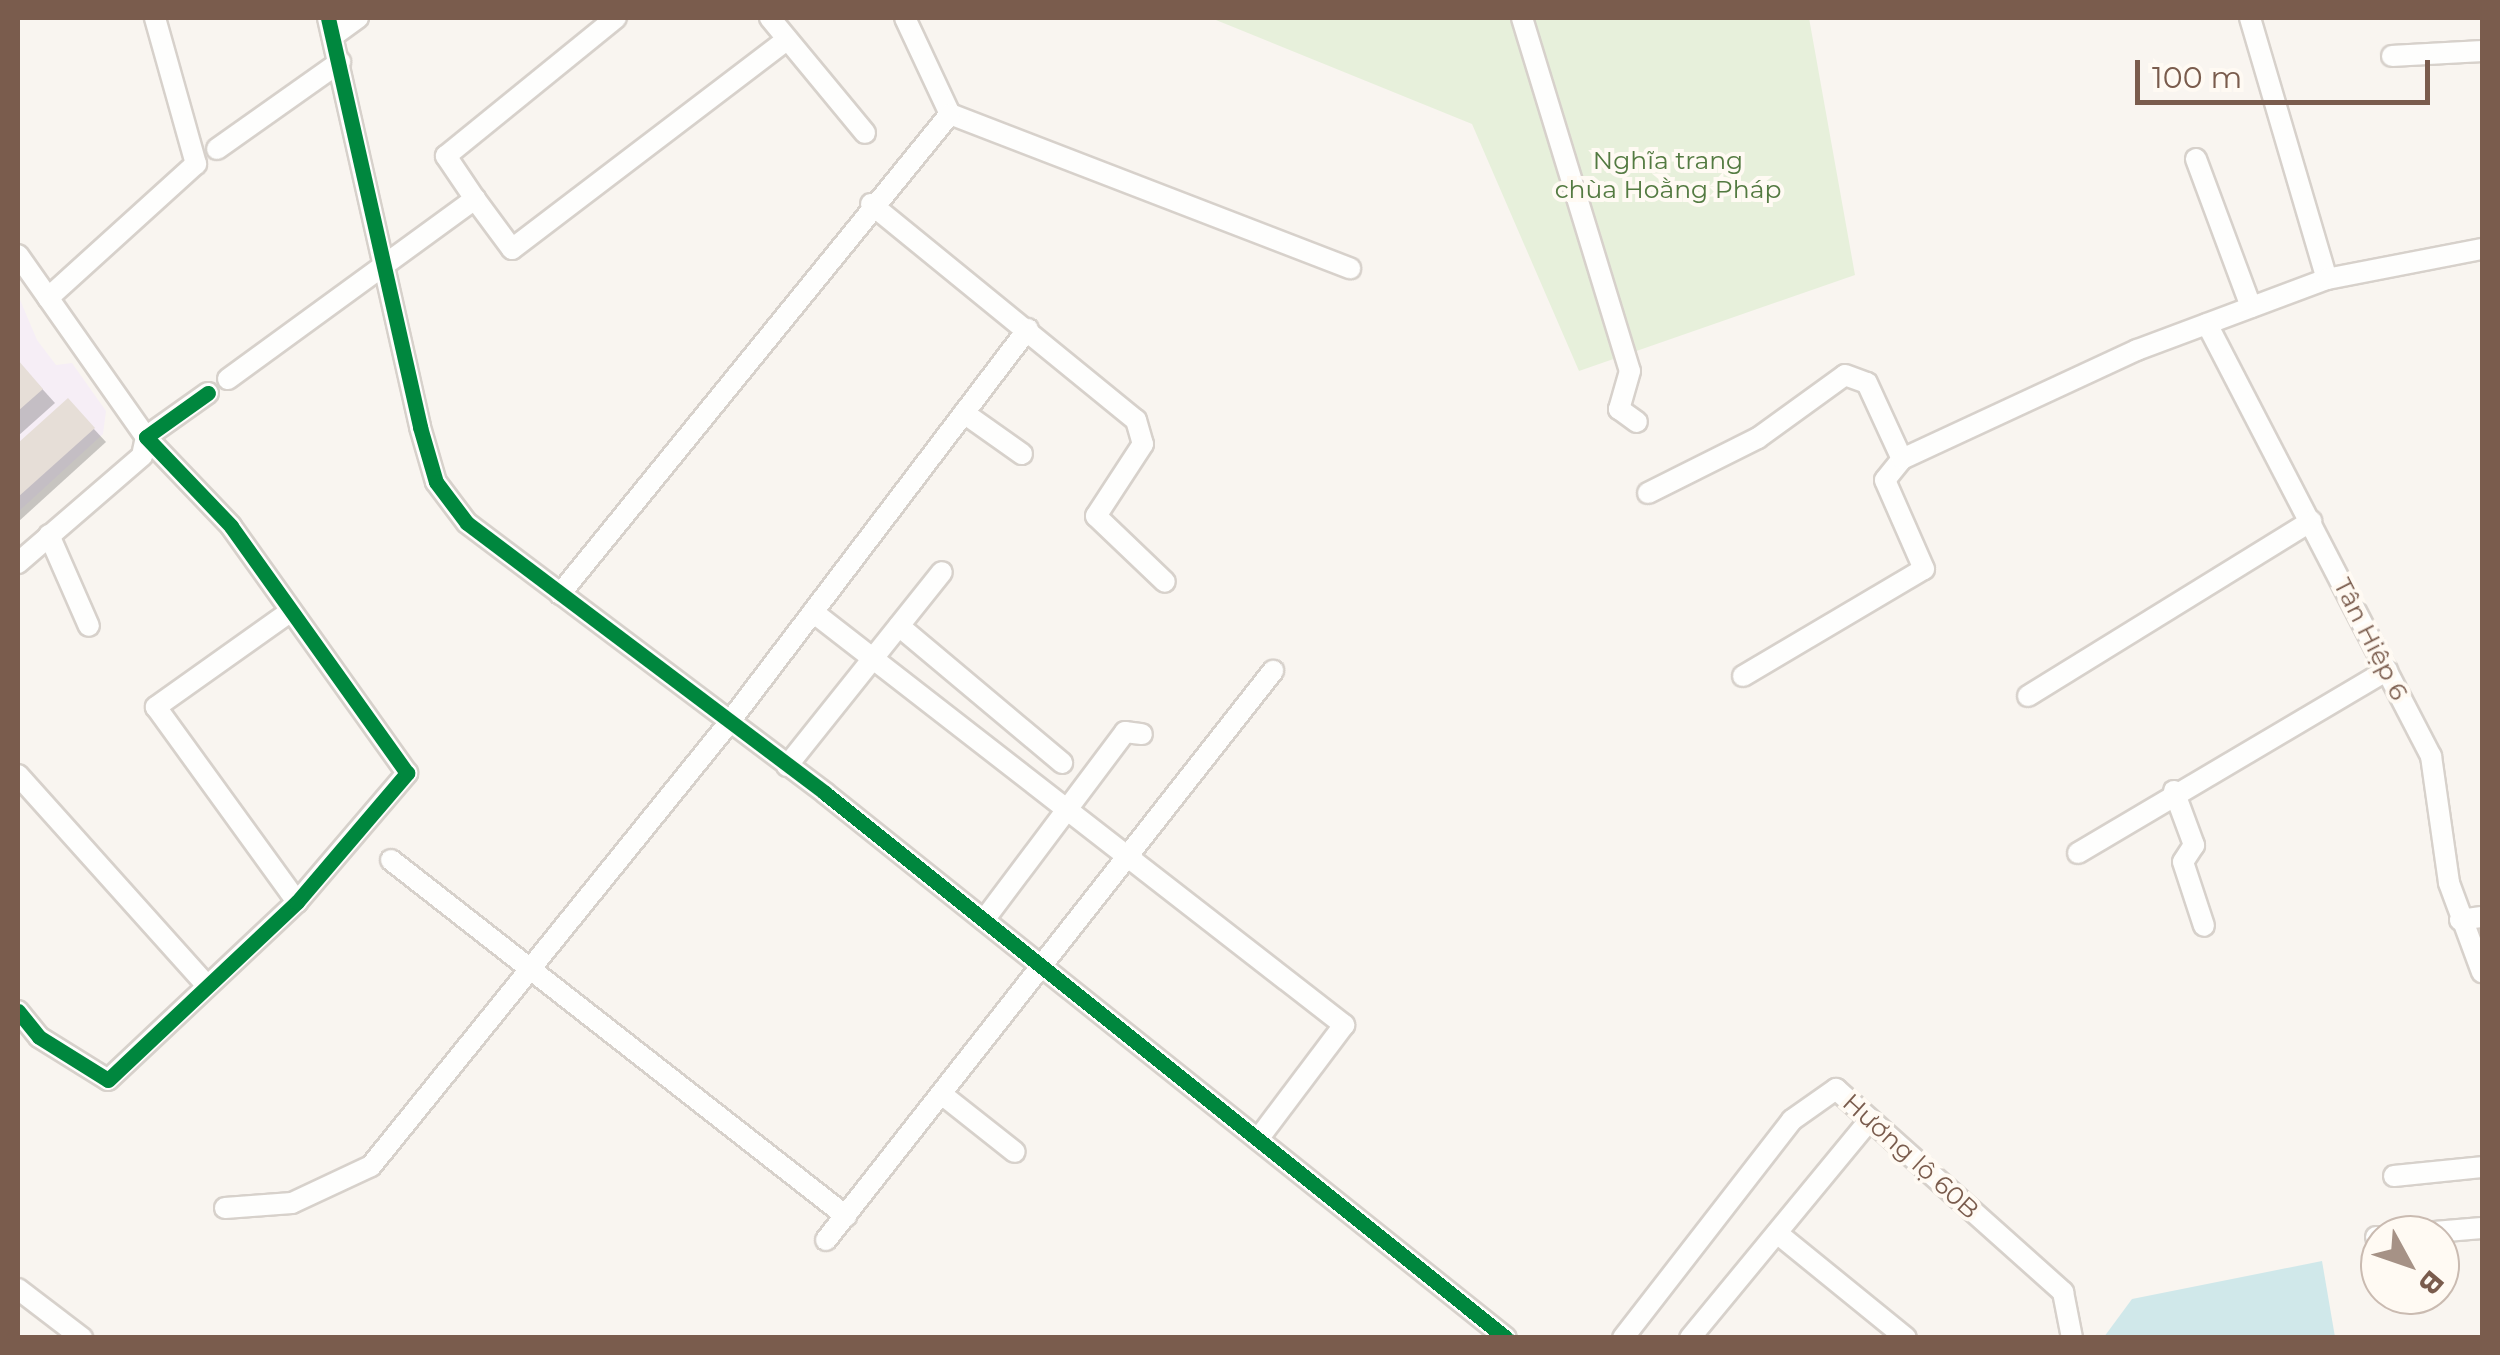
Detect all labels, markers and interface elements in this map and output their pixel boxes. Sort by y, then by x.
scale bar [2140,40,2435,102]
text: 100 m [2152,59,2242,96]
park label: Nghĩa trang chùa Hoằng Pháp [1555,146,1781,205]
street label: Tân Hiệp 6 [2328,573,2414,705]
street label: Hương lộ 60B [1837,1087,1985,1225]
north arrow [2360,1215,2460,1315]
text: B [2412,1264,2451,1302]

